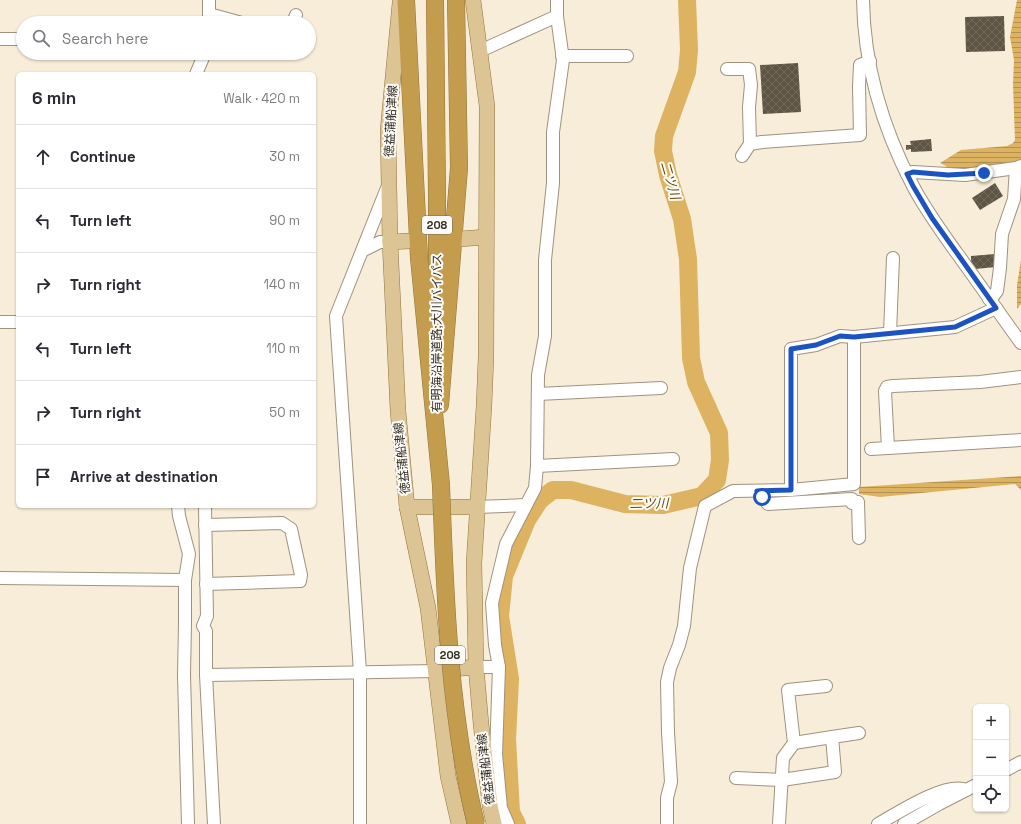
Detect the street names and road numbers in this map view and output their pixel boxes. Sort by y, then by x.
street label: 徳益蒲船津線 [381,85,401,157]
road number: 208 [422,216,452,234]
street label: 有明海沿岸道路;大川バイパス [429,254,445,412]
street label: 徳益蒲船津線 [390,421,414,495]
road number: 208 [435,646,465,664]
street label: 徳益蒲船津線 [474,732,498,806]

